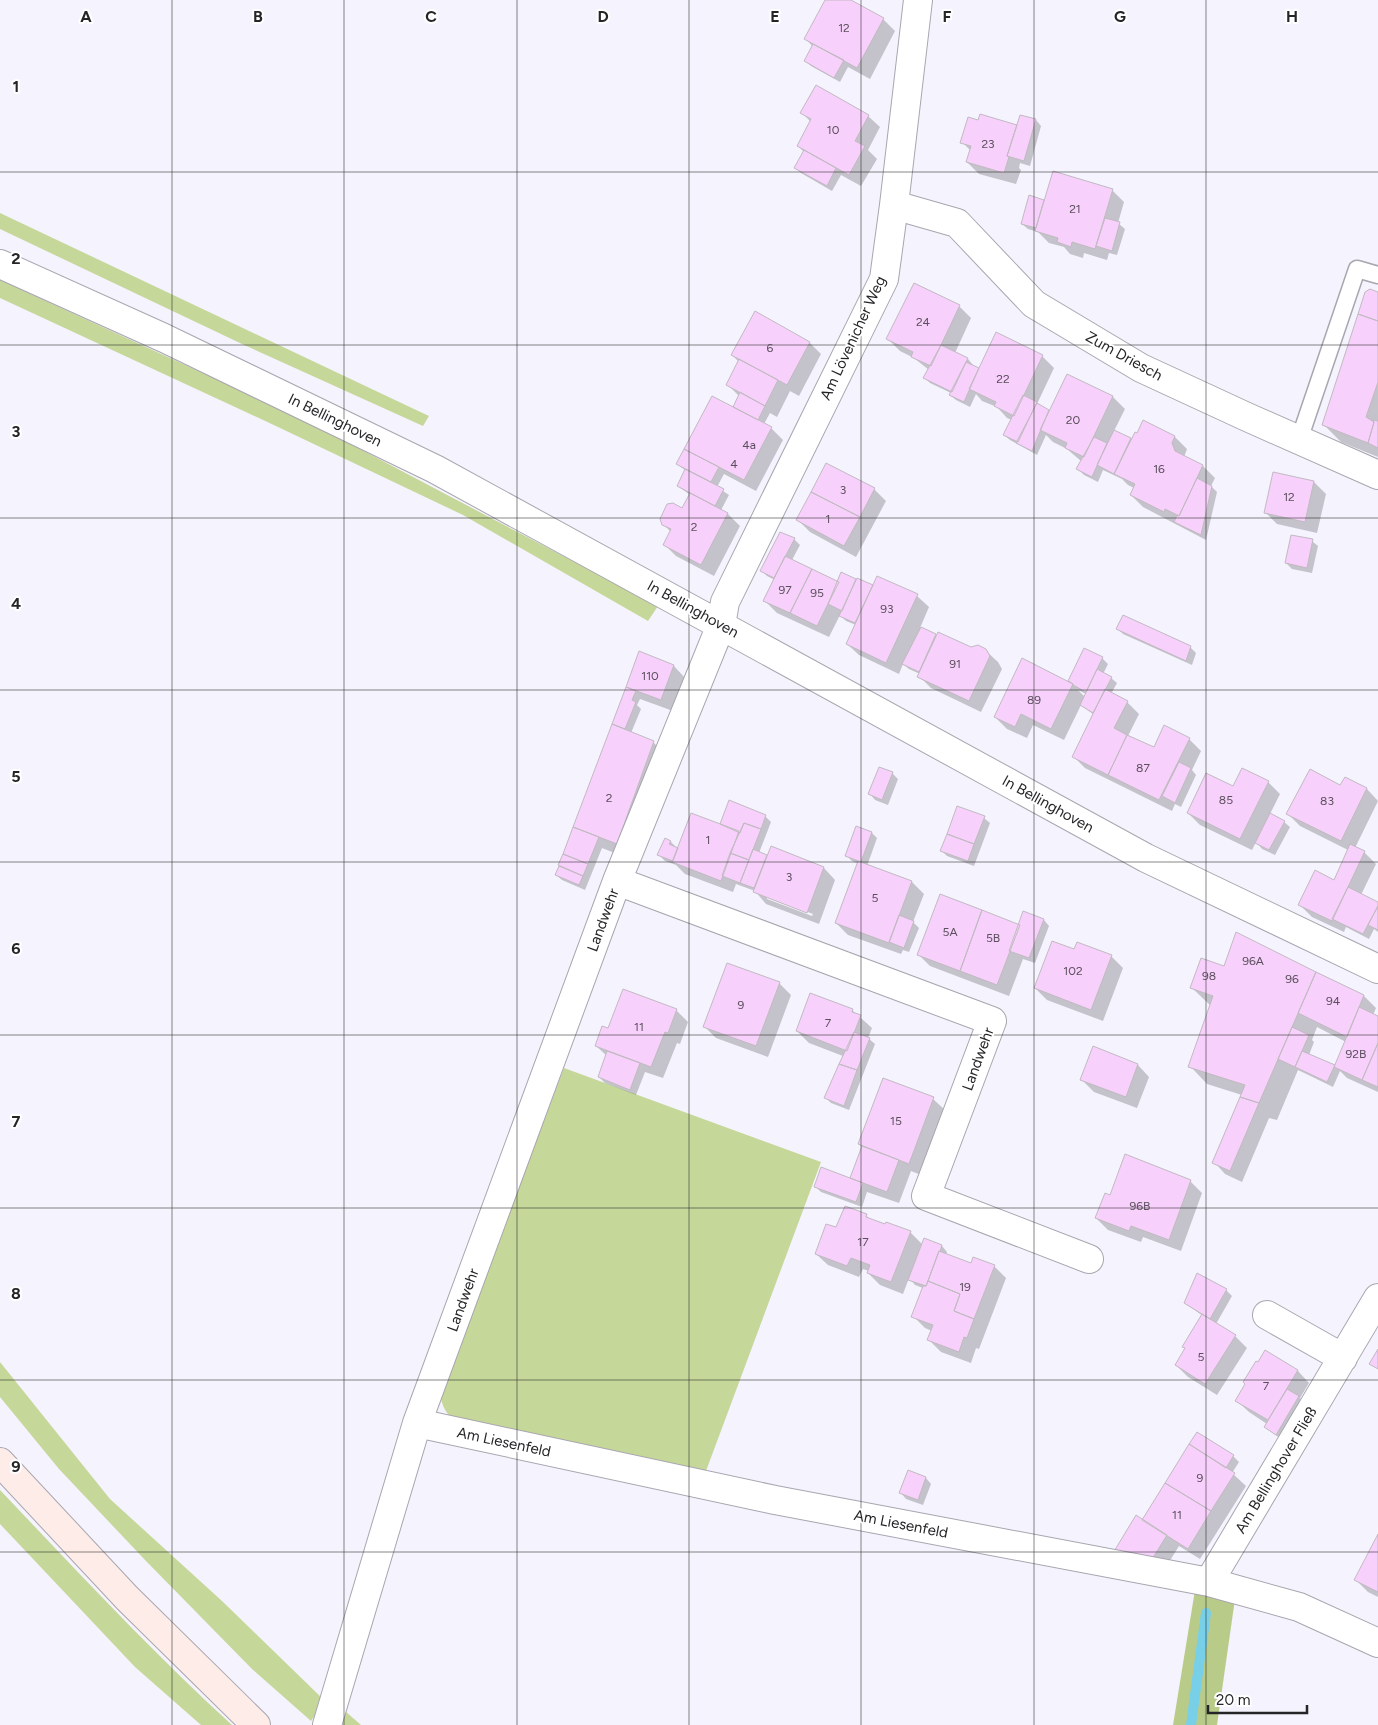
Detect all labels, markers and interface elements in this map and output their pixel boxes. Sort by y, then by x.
text: A [80,7,92,26]
text: B [253,7,263,26]
text: C [425,7,437,26]
text: D [597,7,609,26]
text: E [770,7,780,26]
text: F [943,7,952,26]
text: G [1114,7,1126,26]
text: H [1286,7,1298,26]
house number: 12 [838,21,850,35]
text: 1 [13,77,19,96]
house number: 10 [827,123,840,137]
house number: 23 [981,137,995,151]
house number: 21 [1069,202,1081,216]
text: 2 [11,249,21,268]
street label: Am Lövenicher Weg [816,273,890,403]
house number: 24 [916,315,931,329]
street label: Zum Driesch [1082,328,1166,384]
house number: 6 [767,341,774,355]
house number: 22 [996,372,1010,386]
street label: In Bellinghoven [285,390,385,450]
house number: 20 [1066,413,1081,427]
text: 3 [12,422,21,441]
house number: 4a [742,438,756,452]
house number: 4 [730,457,738,471]
house number: 16 [1153,462,1165,476]
house number: 3 [840,483,846,497]
house number: 12 [1283,490,1295,504]
house number: 1 [826,512,830,526]
house number: 2 [691,520,697,534]
street label: In Bellinghoven [644,576,742,642]
house number: 97 [778,583,792,597]
house number: 95 [810,586,824,600]
text: 4 [11,594,21,613]
house number: 93 [880,602,894,616]
house number: 91 [949,657,961,671]
house number: 110 [641,669,659,683]
house number: 89 [1027,693,1041,707]
house number: 87 [1136,761,1150,775]
text: 5 [11,767,21,786]
street label: In Bellinghoven [999,771,1097,837]
house number: 2 [606,791,612,805]
house number: 85 [1219,793,1233,807]
house number: 83 [1320,794,1334,808]
house number: 1 [706,833,710,847]
house number: 3 [786,870,792,884]
street label: Landwehr [583,886,623,954]
house number: 5 [872,891,879,905]
house number: 5A [942,925,958,939]
house number: 5B [986,931,1000,945]
text: 6 [11,939,21,958]
house number: 96A [1242,954,1264,968]
house number: 102 [1063,964,1083,978]
house number: 98 [1202,969,1216,983]
house number: 96 [1285,972,1299,986]
house number: 94 [1326,994,1341,1008]
house number: 9 [738,998,745,1012]
house number: 7 [825,1016,832,1030]
house number: 11 [634,1020,644,1034]
street label: Landwehr [958,1025,998,1093]
house number: 92B [1346,1047,1366,1061]
text: 7 [12,1112,21,1131]
house number: 15 [890,1114,902,1128]
house number: 96B [1130,1199,1150,1213]
house number: 17 [857,1235,869,1249]
street label: Landwehr [443,1266,483,1334]
house number: 19 [959,1280,971,1294]
text: 8 [11,1284,21,1303]
house number: 5 [1198,1350,1205,1364]
house number: 7 [1263,1379,1270,1393]
street label: Am Bellinghover Fließ [1231,1404,1321,1536]
street label: Am Liesenfeld [455,1423,553,1461]
text: 9 [11,1457,21,1476]
house number: 9 [1197,1471,1204,1485]
street label: Am Liesenfeld [852,1506,950,1542]
house number: 11 [1172,1508,1182,1522]
scale bar [1208,1682,1307,1714]
text: 20 m [1216,1691,1250,1709]

